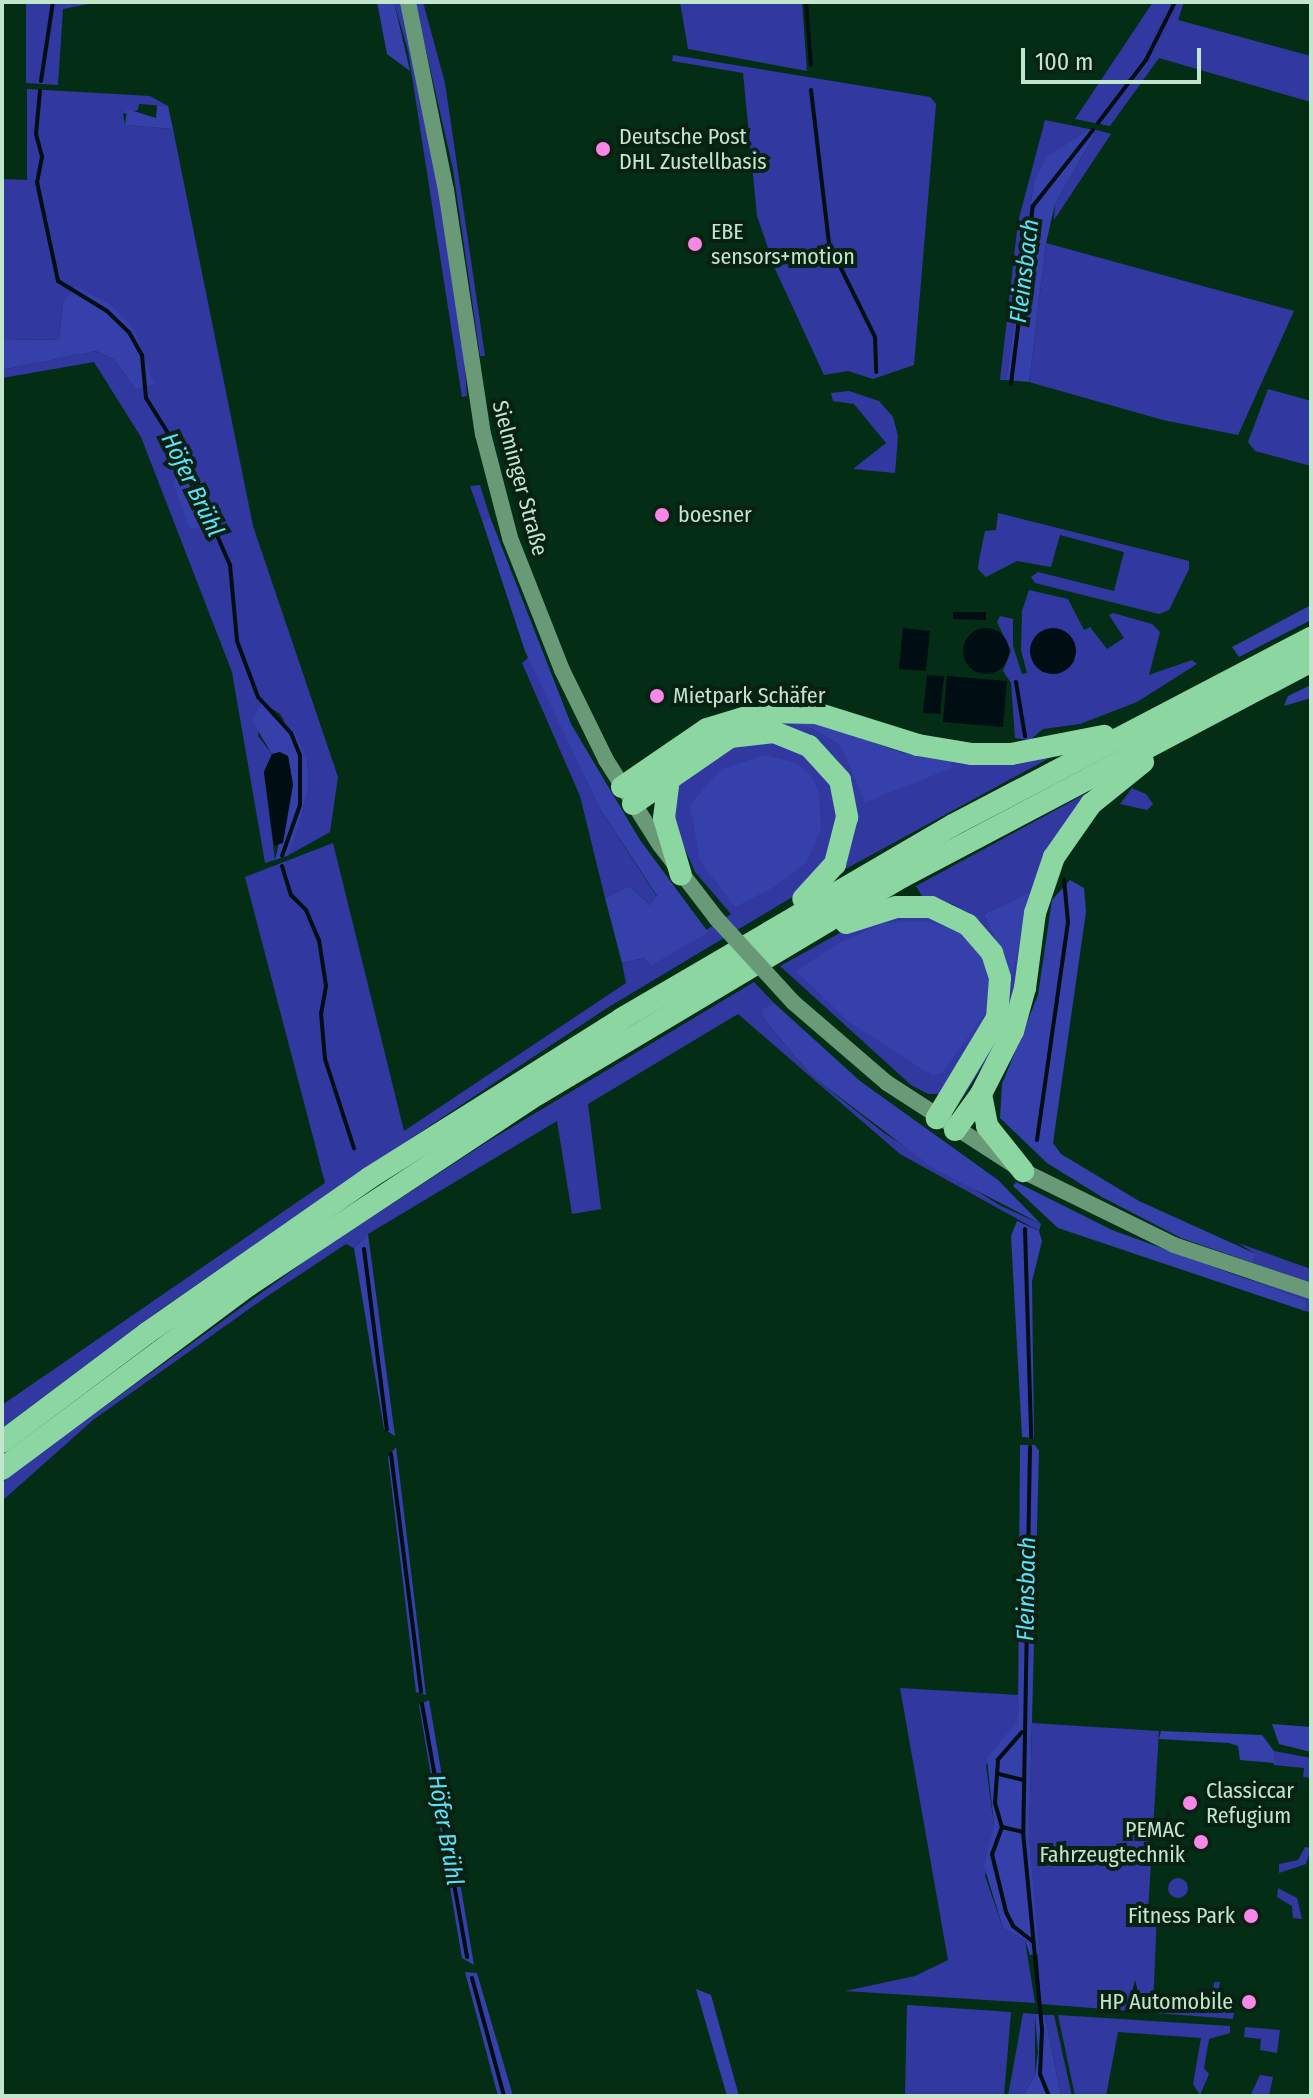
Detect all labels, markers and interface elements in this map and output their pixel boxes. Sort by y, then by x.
scale bar [1025,32,1205,82]
text: 100 m [1035,48,1093,76]
place label: Deutsche Post DHL Zustellbasis [619,123,767,174]
marker: Deutsche Post DHL Zustellbasis [594,140,612,158]
water label: Fleinsbach [1004,217,1046,325]
place label: EBE sensors+motion [711,218,855,270]
marker: EBE sensors+motion [686,235,704,253]
street label: Sielminger Straße [487,398,553,558]
water label: Höfer Brühl [155,428,229,542]
place label: boesner [678,502,752,528]
marker: boesner [653,506,671,524]
place label: Mietpark Schäfer [673,683,825,709]
marker: Mietpark Schäfer [648,687,666,705]
water label: Fleinsbach [1012,1537,1042,1641]
water label: Höfer Brühl [421,1772,469,1888]
place label: Classiccar Refugium [1206,1777,1294,1828]
marker: Classiccar Refugium [1181,1794,1199,1812]
place label: PEMAC Fahrzeugtechnik [1039,1816,1185,1868]
marker: PEMAC Fahrzeugtechnik [1192,1833,1210,1851]
place label: Fitness Park [1128,1903,1235,1929]
marker: Fitness Park [1242,1907,1260,1925]
place label: HP Automobile [1099,1989,1233,2015]
marker: HP Automobile [1240,1993,1258,2011]

